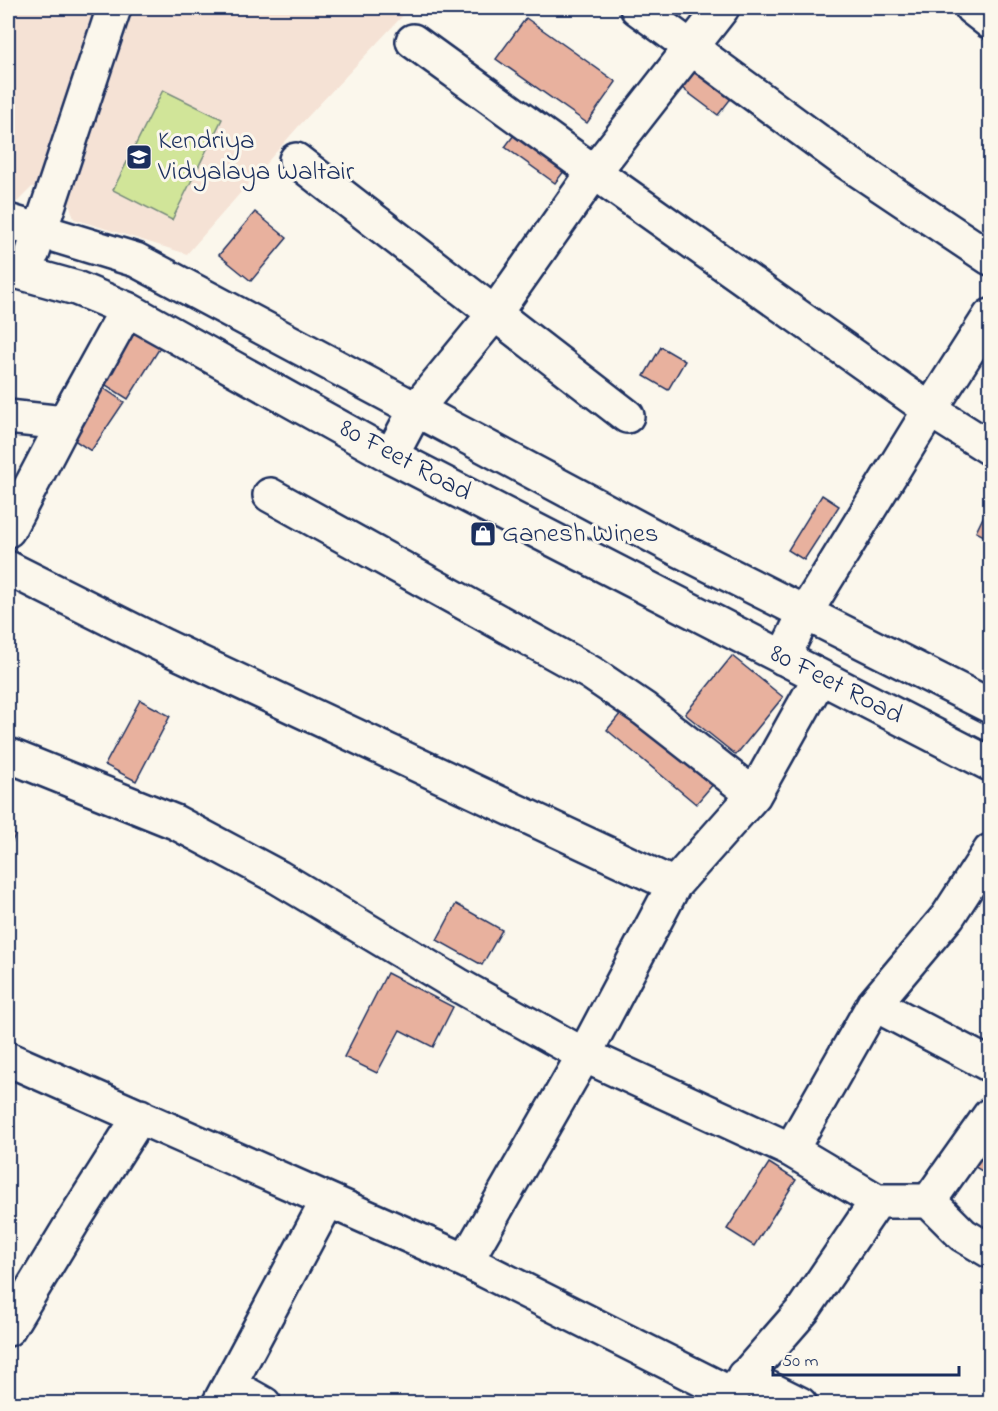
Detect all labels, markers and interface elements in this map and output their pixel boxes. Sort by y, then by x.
place label: Kendriya Vidyalaya Waltair [157,122,355,192]
school or university icon: Kendriya Vidyalaya Waltair [124,142,154,172]
street label: 80 Feet Road [332,410,478,512]
place label: Ganesh Wines [502,515,659,554]
shop icon: Ganesh Wines [468,519,498,549]
street label: 80 Feet Road [763,635,909,735]
scale bar [773,1339,959,1377]
text: 50 m [782,1349,819,1375]

